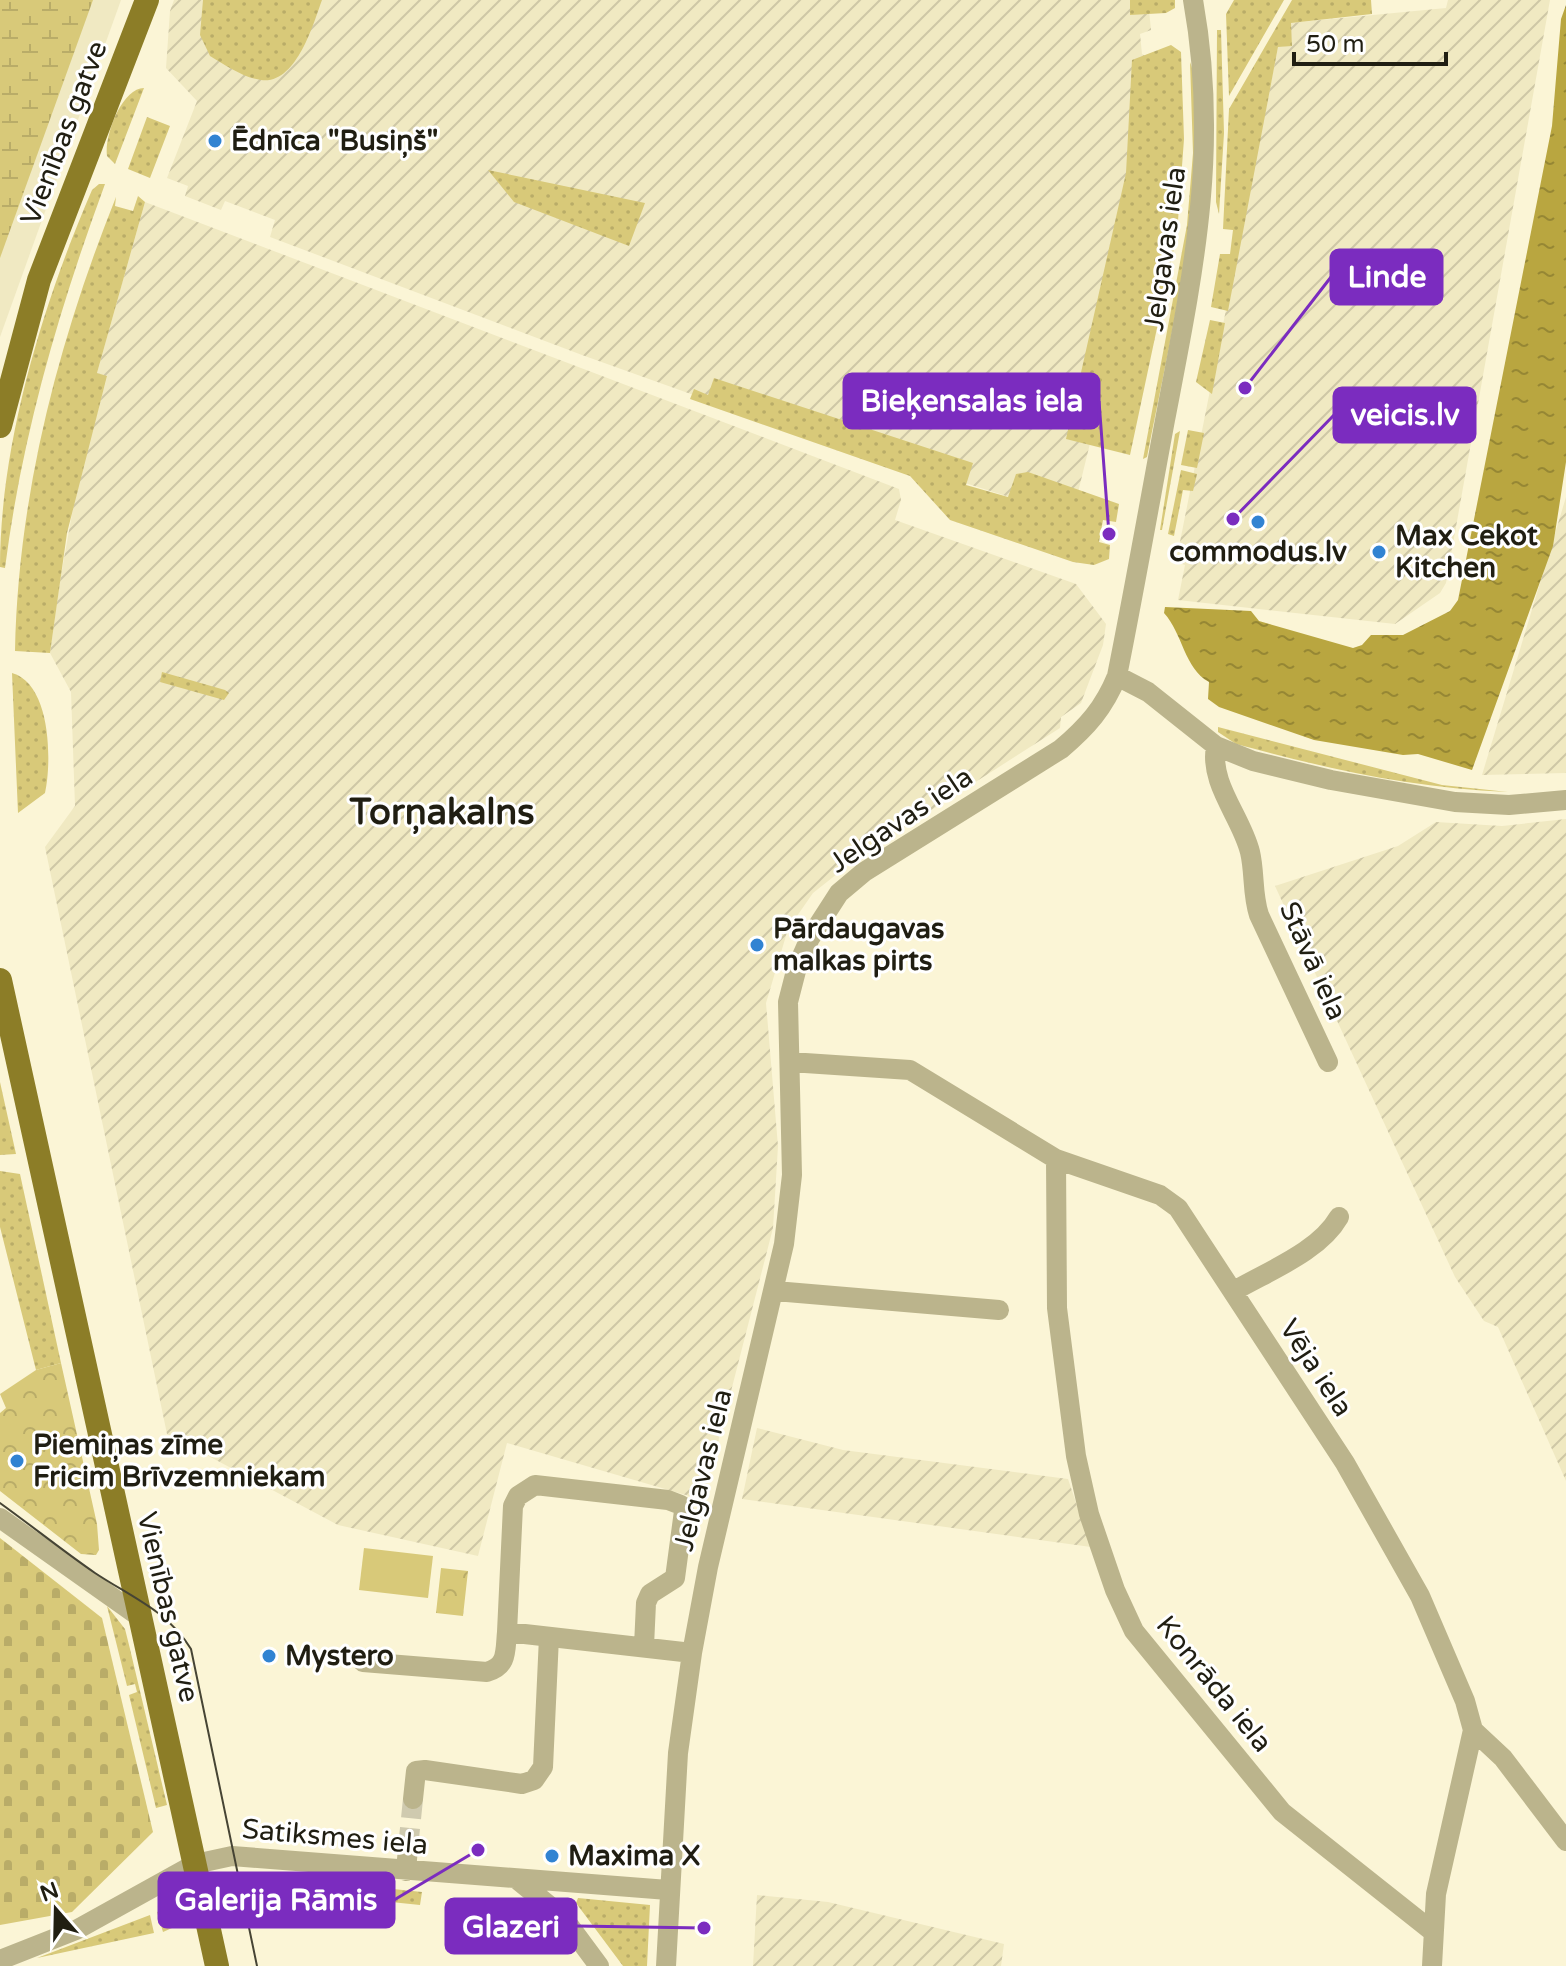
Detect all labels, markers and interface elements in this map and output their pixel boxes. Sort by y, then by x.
scale bar [1294,16,1446,66]
text: 50 m [1306,30,1364,59]
street label: Vienības gatve [13,36,115,230]
place label: Ēdnīca "Busiņš" [231,124,438,158]
marker: Ēdnīca "Busiņš" [206,132,224,150]
street label: Jelgavas iela [1137,165,1193,333]
callout: Linde [1331,250,1442,304]
text: Linde [1348,259,1426,296]
callout: Bieķensalas iela [844,374,1099,428]
text: Bieķensalas iela [861,383,1083,420]
callout: veicis.lv [1334,388,1475,442]
text: veicis.lv [1350,397,1460,434]
marker: commodus.lv [1249,513,1267,531]
place label: Max Cekot Kitchen [1395,519,1538,585]
place label: commodus.lv [1169,535,1347,569]
marker: Max Cekot Kitchen [1370,543,1388,561]
street label: Jelgavas iela [823,760,979,880]
district label: Torņakalns [348,791,535,835]
street label: Stāvā iela [1272,897,1354,1025]
place label: Pārdaugavas malkas pirts [773,912,944,978]
marker: Pārdaugavas malkas pirts [748,936,766,954]
street label: Vēja iela [1272,1313,1360,1423]
street label: Jelgavas iela [666,1386,740,1554]
place label: Piemiņas zīme Fricim Brīvzemniekam [33,1428,325,1494]
marker: Piemiņas zīme Fricim Brīvzemniekam [8,1452,26,1470]
street label: Vienības gatve [130,1509,206,1705]
street label: Konrāda iela [1149,1609,1279,1759]
place label: Mystero [285,1639,394,1673]
marker: Mystero [260,1647,278,1665]
street label: Satiksmes iela [241,1812,429,1862]
place label: Maxima X [568,1839,701,1873]
marker: Maxima X [543,1847,561,1865]
north arrow [16,1870,96,1950]
callout: Galerija Rāmis [159,1873,394,1927]
text: N [37,1877,62,1907]
text: Galerija Rāmis [175,1882,377,1919]
callout: Glazeri [446,1899,576,1953]
text: Glazeri [462,1909,560,1946]

